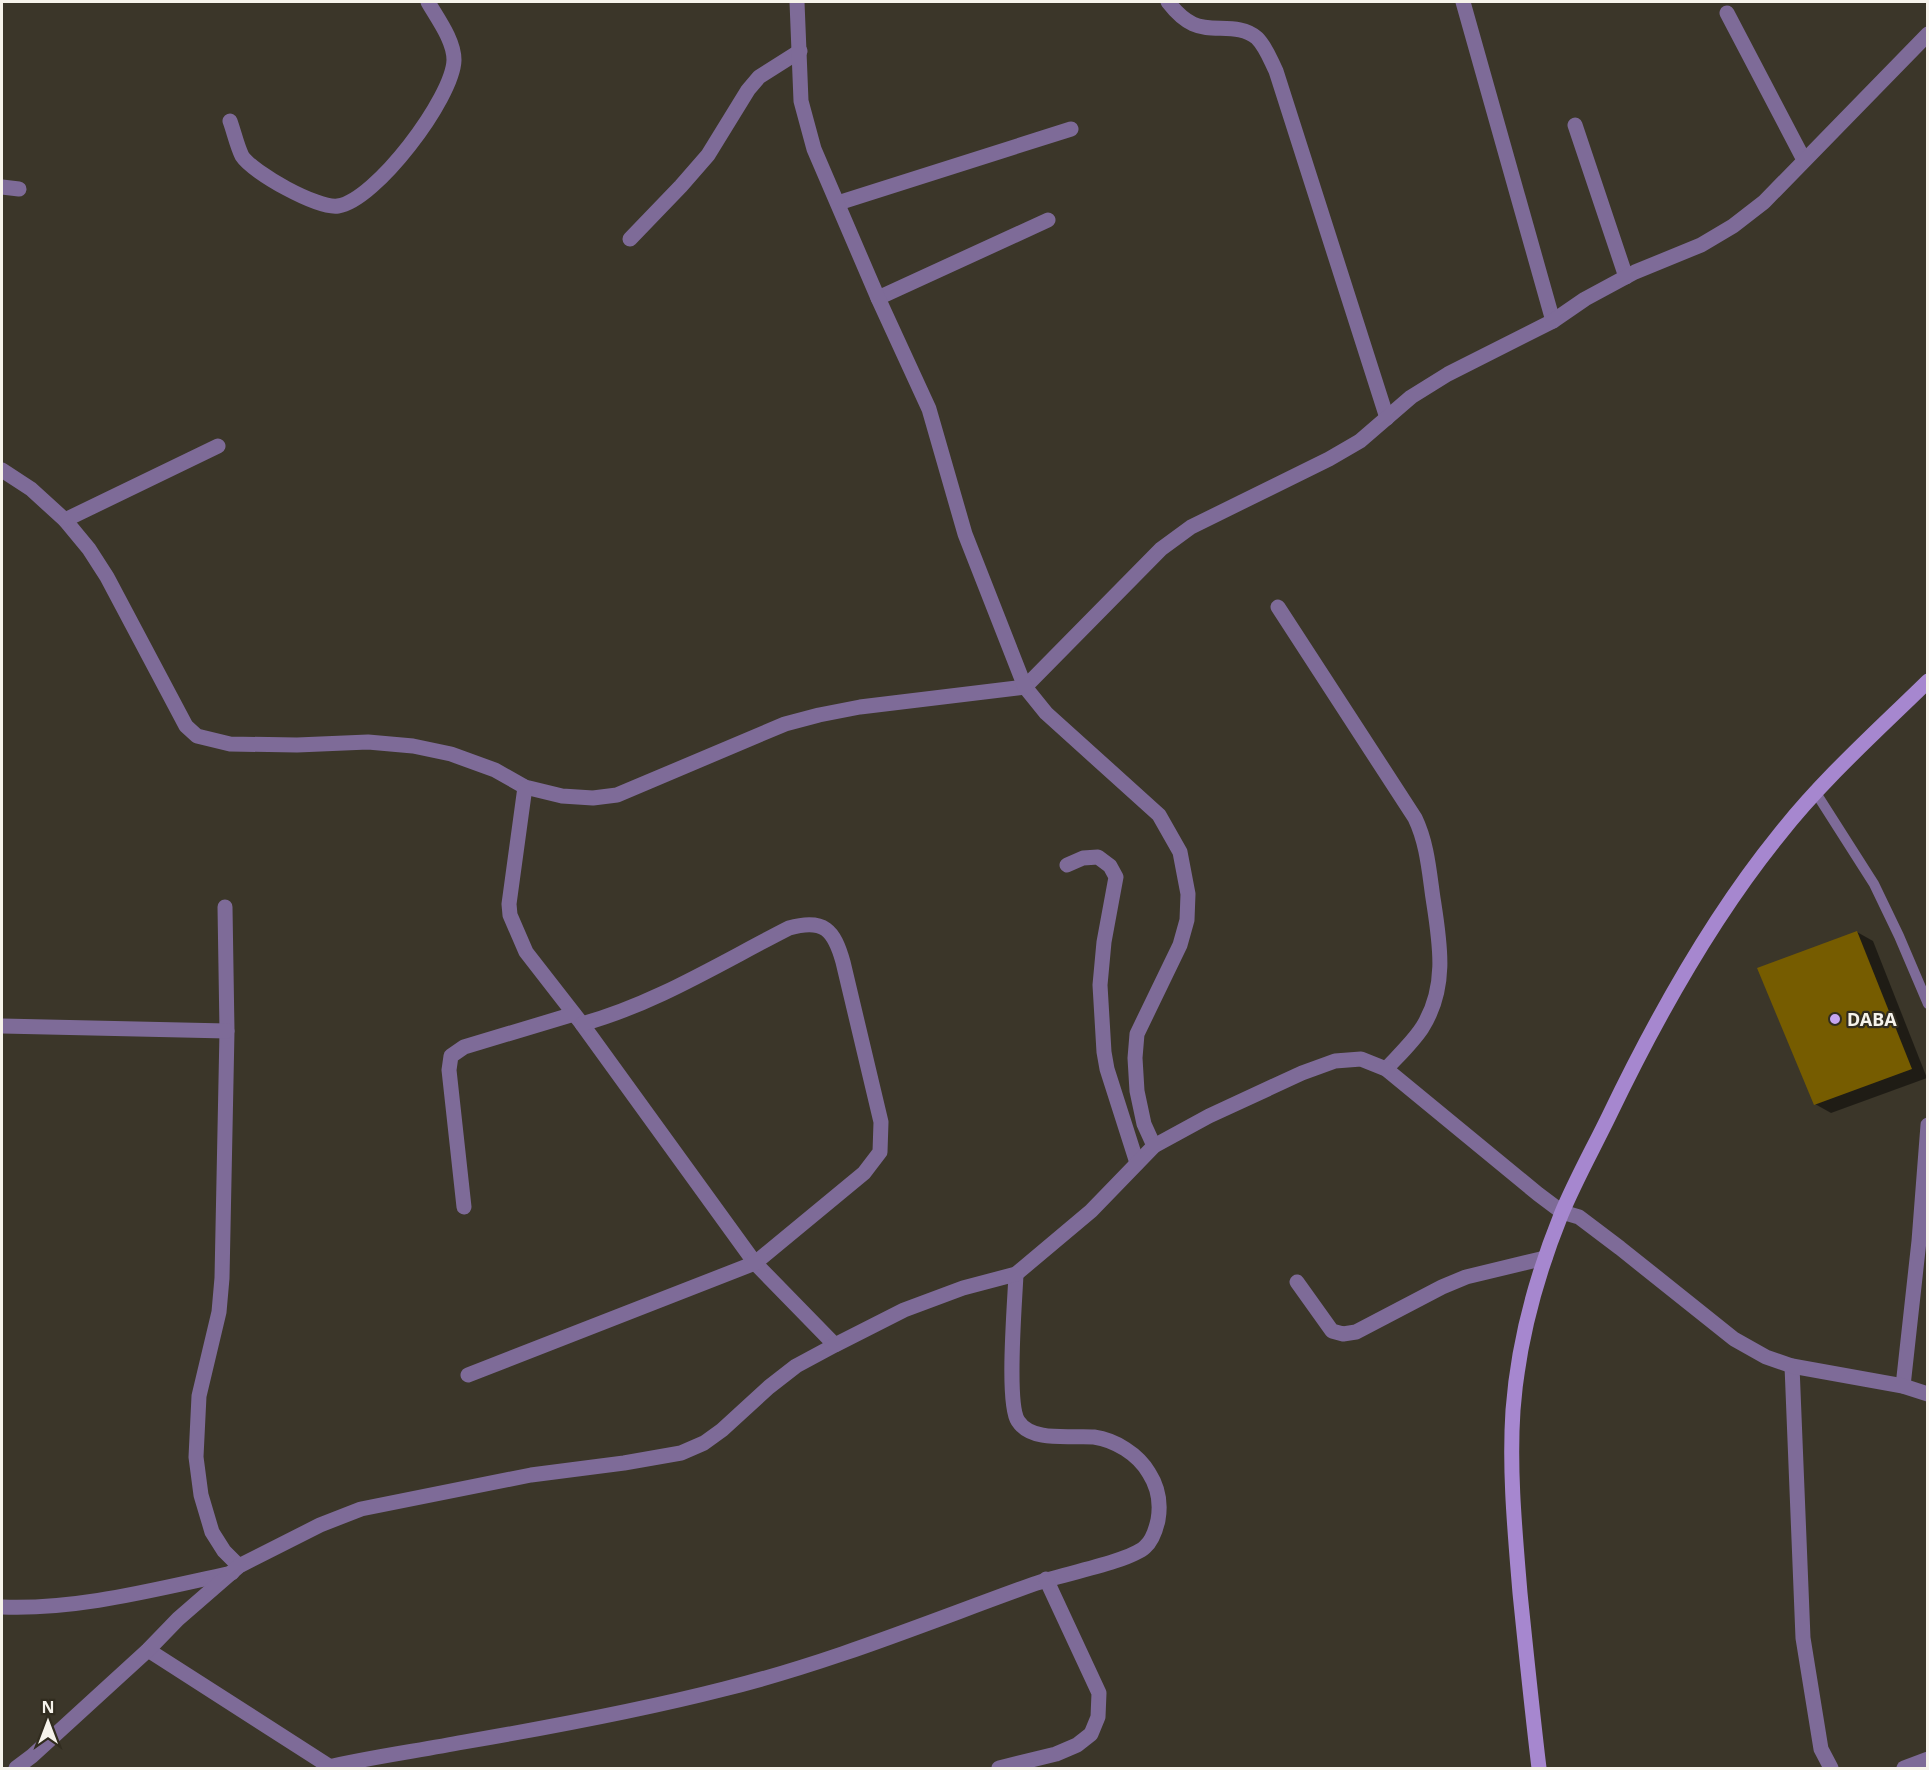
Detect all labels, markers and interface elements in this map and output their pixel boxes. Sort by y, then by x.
place label: DABA [1847,1007,1897,1031]
marker: DABA [1828,1012,1842,1026]
north arrow [18,1692,78,1752]
text: N [41,1696,55,1718]

